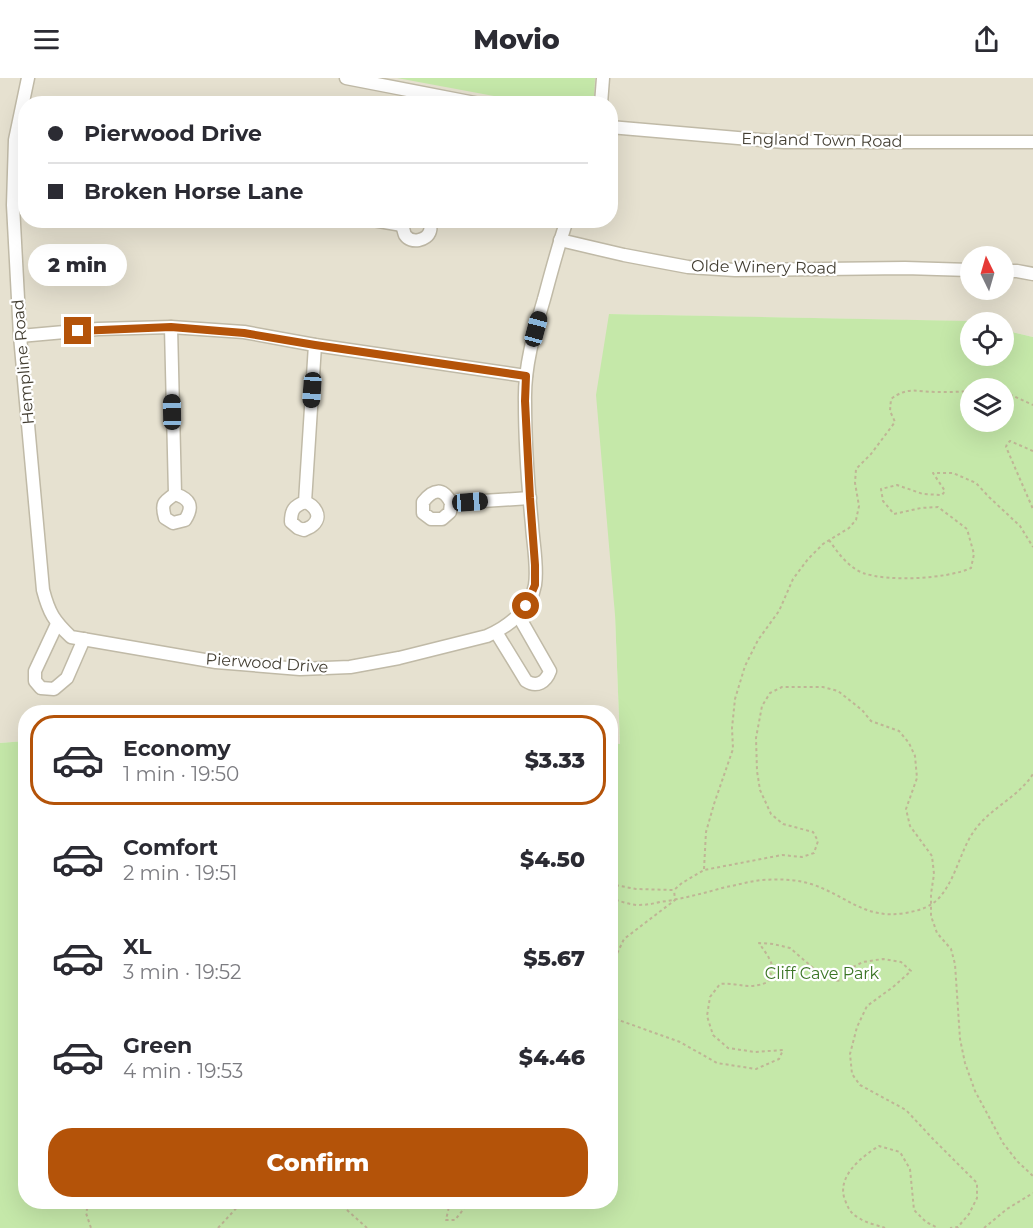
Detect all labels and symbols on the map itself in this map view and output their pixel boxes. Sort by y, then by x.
street label: England Town Road [741,129,903,151]
callout: 2 min [28,244,128,286]
north arrow [960,246,1014,300]
street label: Olde Winery Road [691,256,837,278]
street label: Hempline Road [8,299,38,425]
car [523,309,549,349]
route end [64,317,91,344]
car [302,371,322,409]
car [163,394,181,430]
car [451,492,489,512]
route start [512,592,539,619]
street label: Pierwood Drive [205,649,329,677]
park label: Cliff Cave Park [765,964,880,983]

